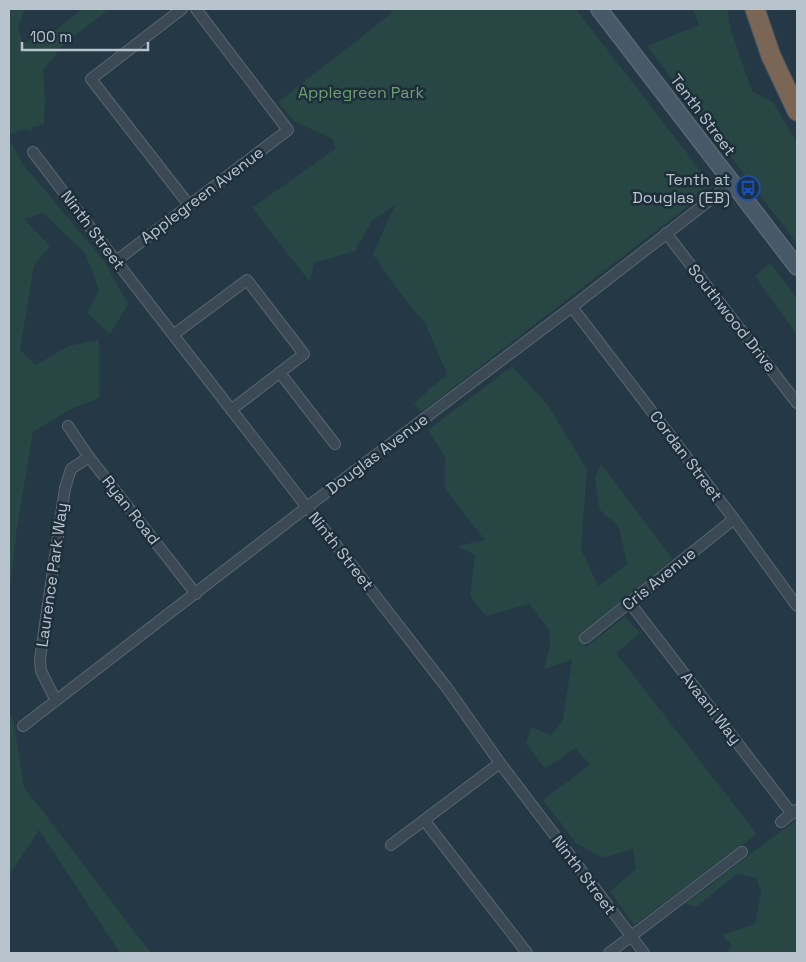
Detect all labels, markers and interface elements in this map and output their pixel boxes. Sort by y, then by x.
scale bar [22,20,149,52]
text: 100 m [30,27,72,46]
street label: Tenth Street [665,70,741,160]
park label: Applegreen Park [298,82,425,103]
street label: Applegreen Avenue [136,142,268,248]
place label: Tenth at Douglas (EB) [632,169,730,208]
bus stop icon: Tenth at Douglas (EB) [735,175,761,201]
street label: Ninth Street [56,186,130,274]
street label: Southwood Drive [683,260,781,376]
street label: Cordan Street [645,406,727,506]
street label: Douglas Avenue [322,409,432,499]
street label: Ryan Road [97,471,165,549]
street label: Laurence Park Way [31,501,73,649]
street label: Ninth Street [304,507,378,595]
street label: Cris Avenue [618,543,700,615]
street label: Avaani Way [676,667,746,749]
street label: Ninth Street [547,831,621,919]

